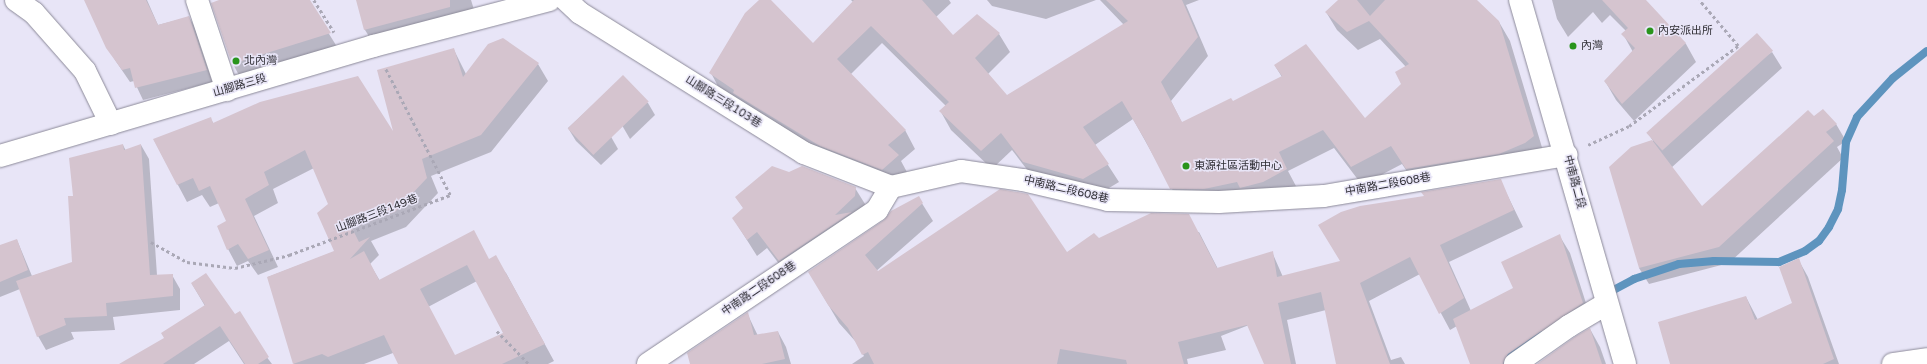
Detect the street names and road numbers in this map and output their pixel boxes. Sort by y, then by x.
street label: 山腳路三段 [212,72,268,100]
street label: 山腳路三段103巷 [683,73,763,131]
street label: 中南路二段 [1561,154,1587,210]
street label: 中南路二段608巷 [1344,171,1432,199]
street label: 中南路二段608巷 [1022,174,1110,206]
street label: 山腳路三段149巷 [334,192,420,236]
street label: 中南路二段608巷 [719,259,799,319]

